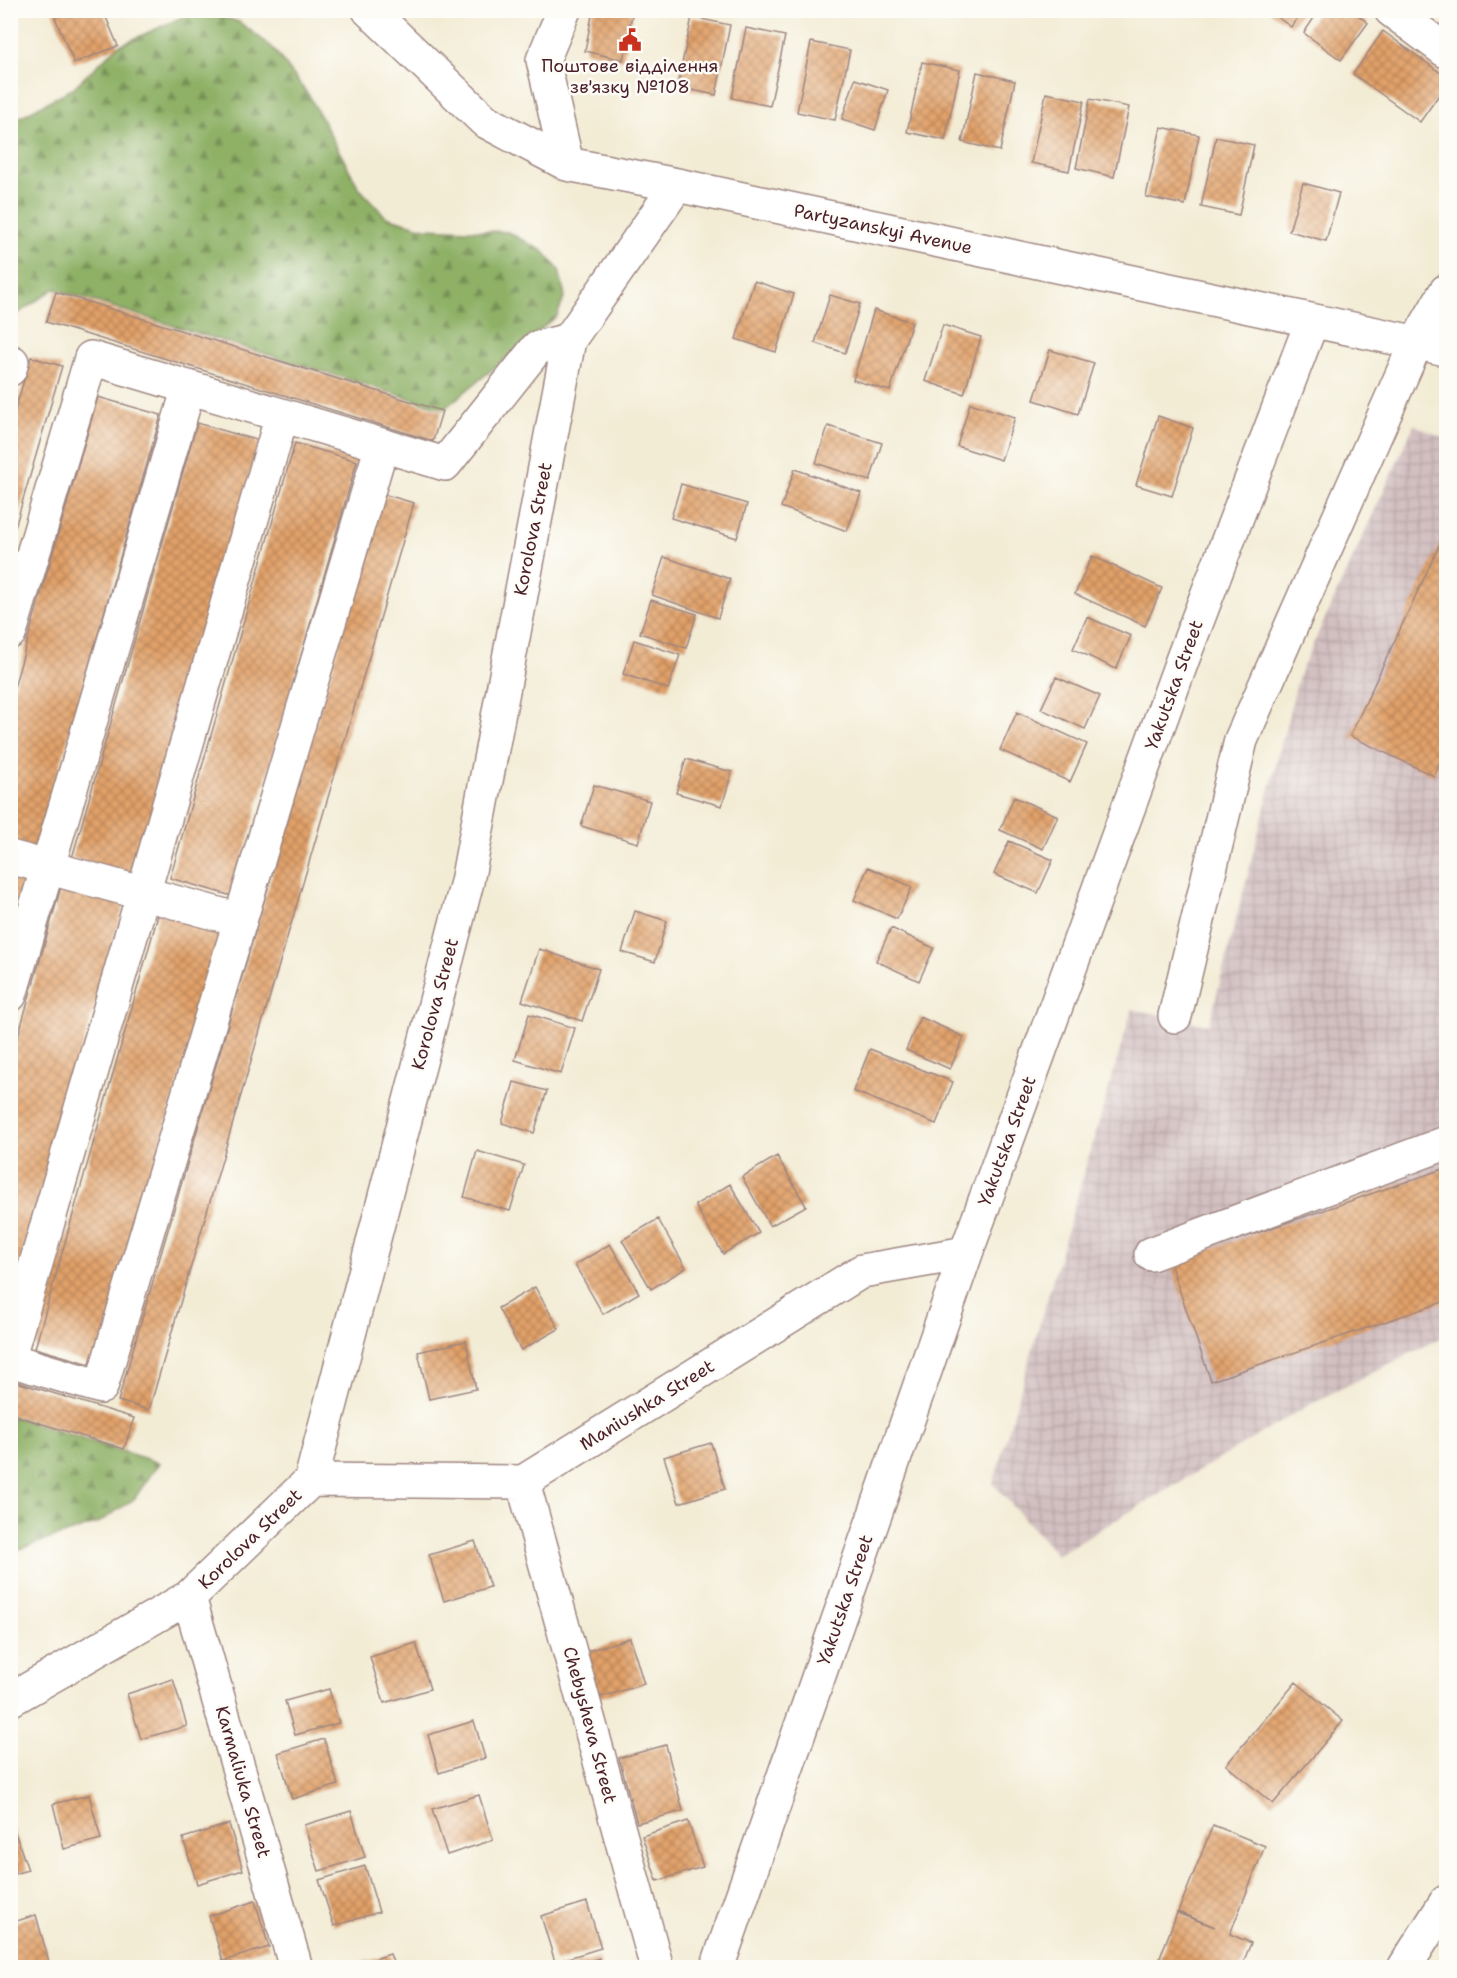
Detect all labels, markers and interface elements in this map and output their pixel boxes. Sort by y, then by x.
public building icon: Поштове відділення зв'язку №108 [617,27,643,53]
place label: Поштове відділення зв'язку №108 [542,54,718,99]
street label: Partyzanskyi Avenue [792,198,974,260]
street label: Korolova Street [508,460,558,598]
street label: Yakutska Street [1139,617,1209,753]
street label: Korolova Street [406,935,464,1072]
street label: Yakutska Street [972,1073,1042,1209]
street label: Maniushka Street [575,1354,719,1456]
street label: Korolova Street [193,1483,307,1595]
street label: Yakutska Street [811,1531,879,1669]
street label: Chebysheva Street [558,1644,623,1806]
street label: Karmaliuka Street [210,1703,276,1861]

